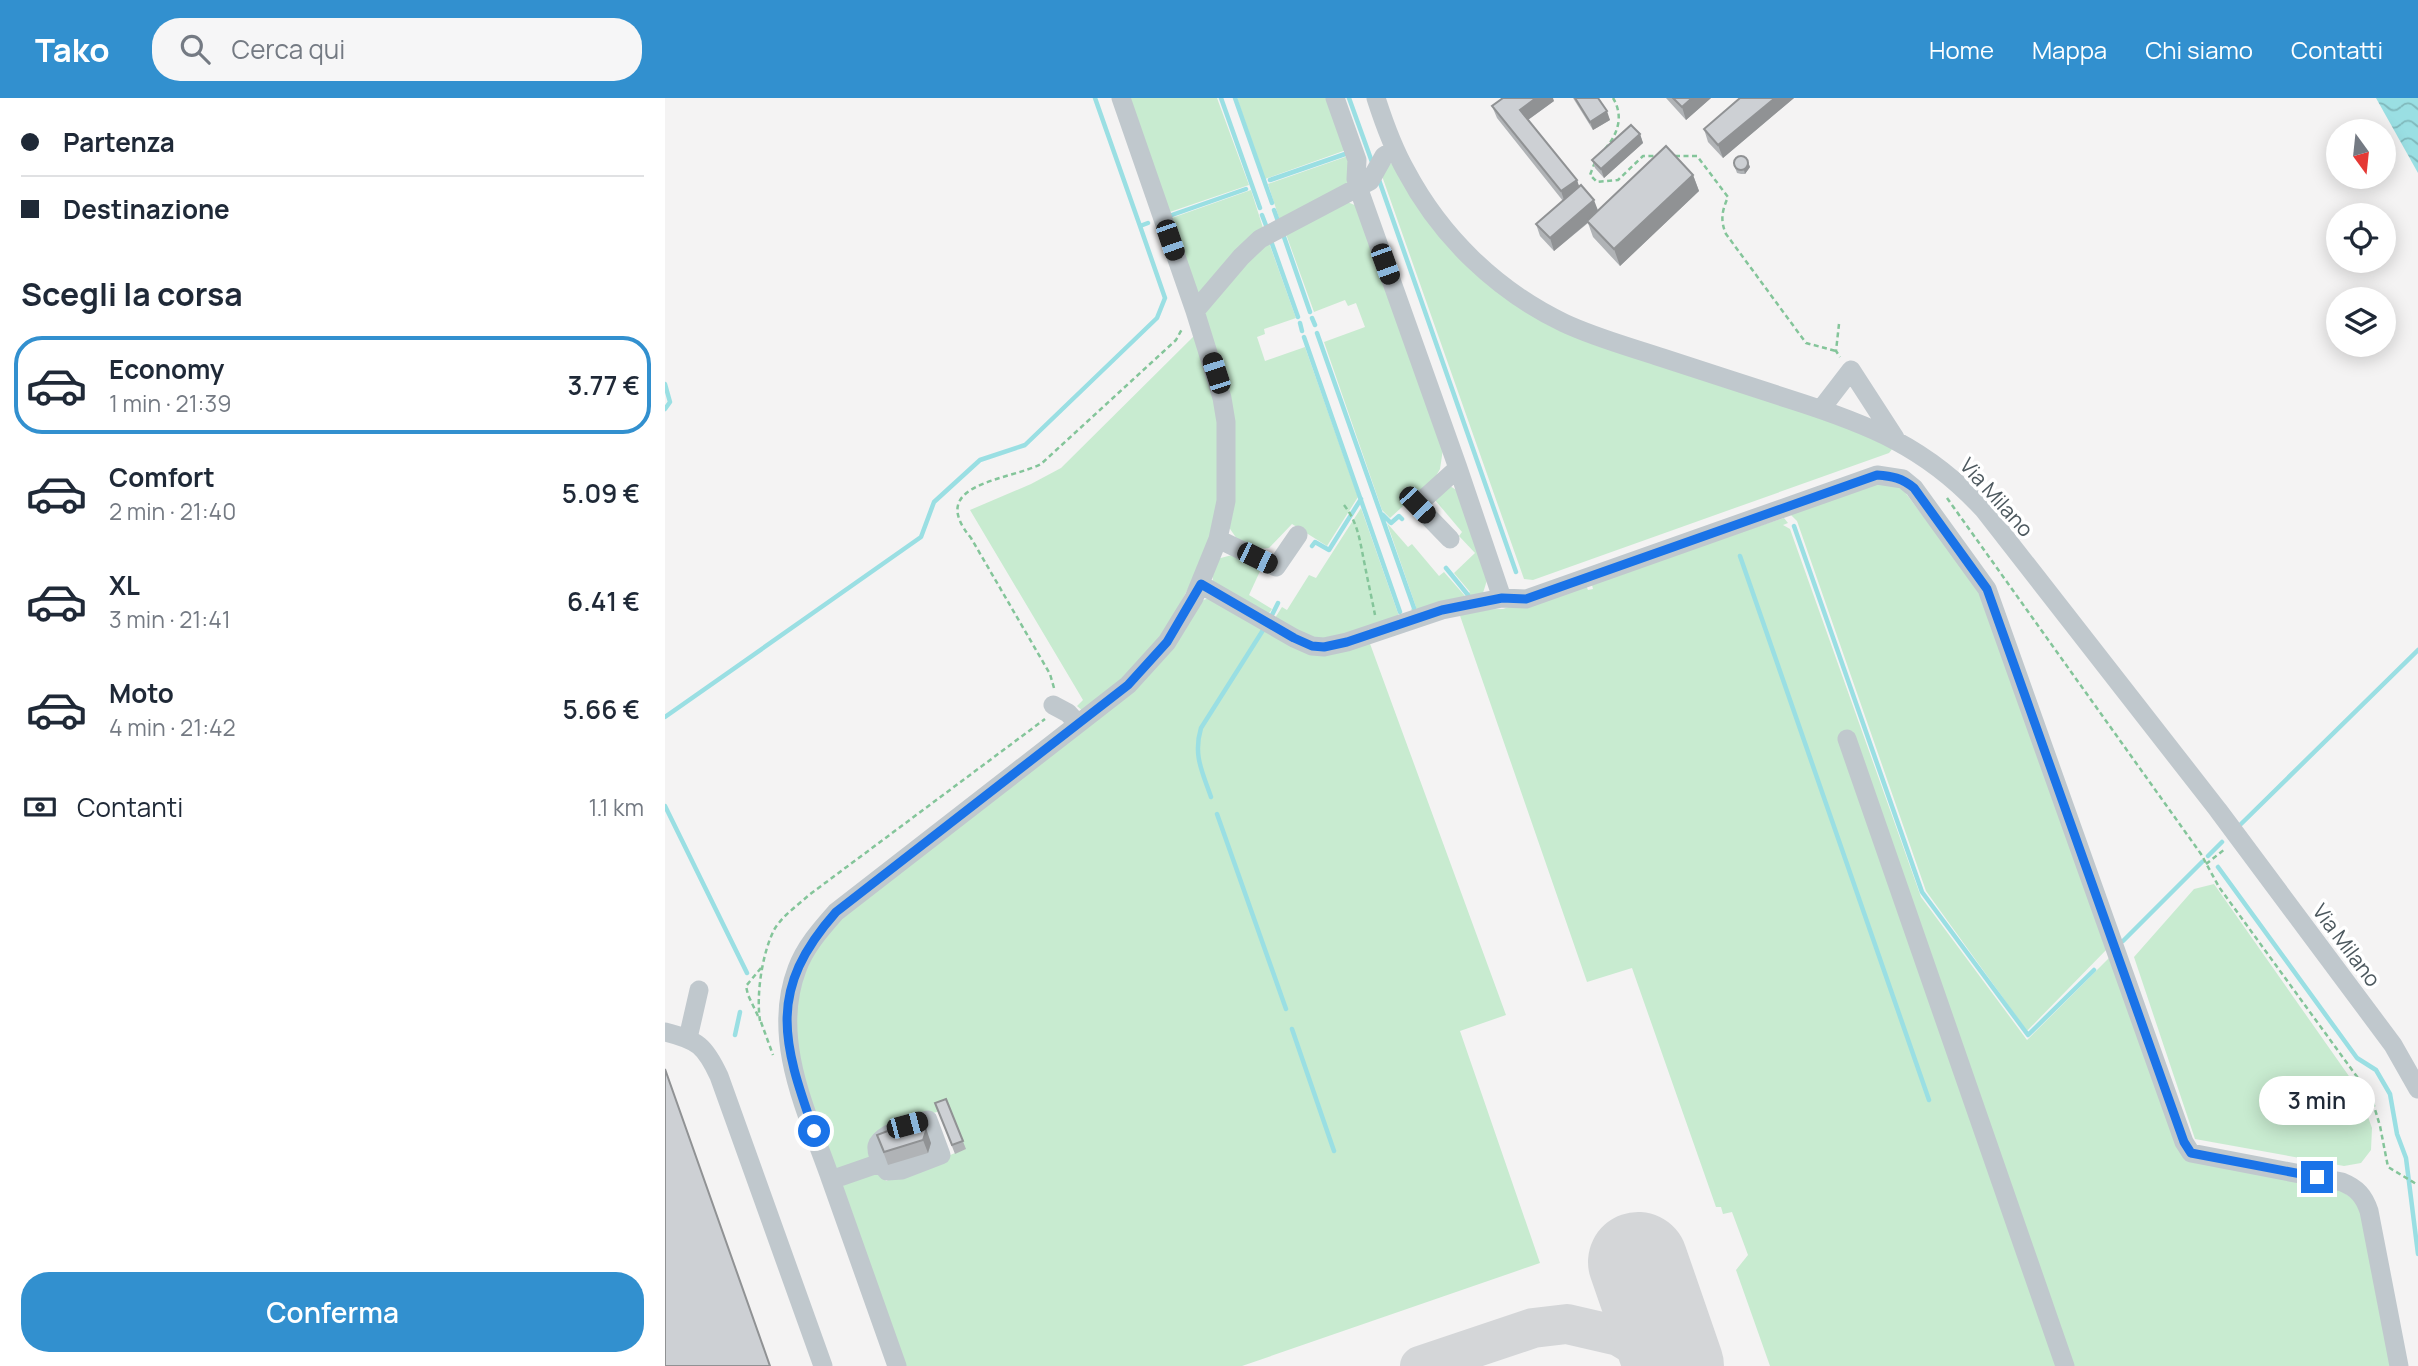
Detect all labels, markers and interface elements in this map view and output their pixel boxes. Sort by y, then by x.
search box [152,18,642,81]
text: Tako [35,27,110,72]
icon: search [176,30,214,68]
text: Cerca qui [232,31,345,67]
text: Home [1929,33,1994,66]
text: Mappa [2032,33,2107,66]
text: Chi siamo [2145,33,2253,66]
text: Contatti [2291,33,2383,66]
north arrow [2326,119,2396,189]
map controls [2326,119,2396,357]
text: Partenza [63,124,175,160]
text: Destinazione [63,191,230,227]
button: locate [2326,203,2396,273]
car [1154,217,1187,263]
car [1368,241,1403,287]
text: Scegli la corsa [21,272,243,316]
button: layers [2326,287,2396,357]
car [1200,350,1233,396]
text: Economy [109,351,224,387]
icon: car [25,354,88,417]
text: 3.77 € [567,367,640,403]
text: 1 min · 21:39 [109,387,231,419]
street label: Via Milano [1954,452,2040,542]
text: Comfort [109,459,215,495]
icon: car [25,462,88,525]
text: 5.09 € [562,475,640,511]
car [1395,483,1440,527]
text: 2 min · 21:40 [109,495,236,527]
car [1234,539,1281,577]
text: XL [109,567,140,603]
icon: car [25,570,88,633]
text: 6.41 € [567,583,640,619]
text: 3 min · 21:41 [109,603,231,635]
text: Moto [109,675,174,711]
icon: car [25,678,88,741]
text: 5.66 € [562,691,640,727]
text: 4 min · 21:42 [109,711,236,743]
icon: cash [21,788,59,826]
text: Contanti [77,789,183,825]
text: 1.1 km [588,791,644,823]
street label: Via Milano [2307,898,2387,992]
callout: 3 min [2259,1076,2375,1124]
text: 3 min [2288,1084,2346,1116]
car [884,1109,931,1141]
route start [798,1115,830,1147]
route end [2301,1161,2333,1193]
button: Conferma [21,1272,644,1352]

